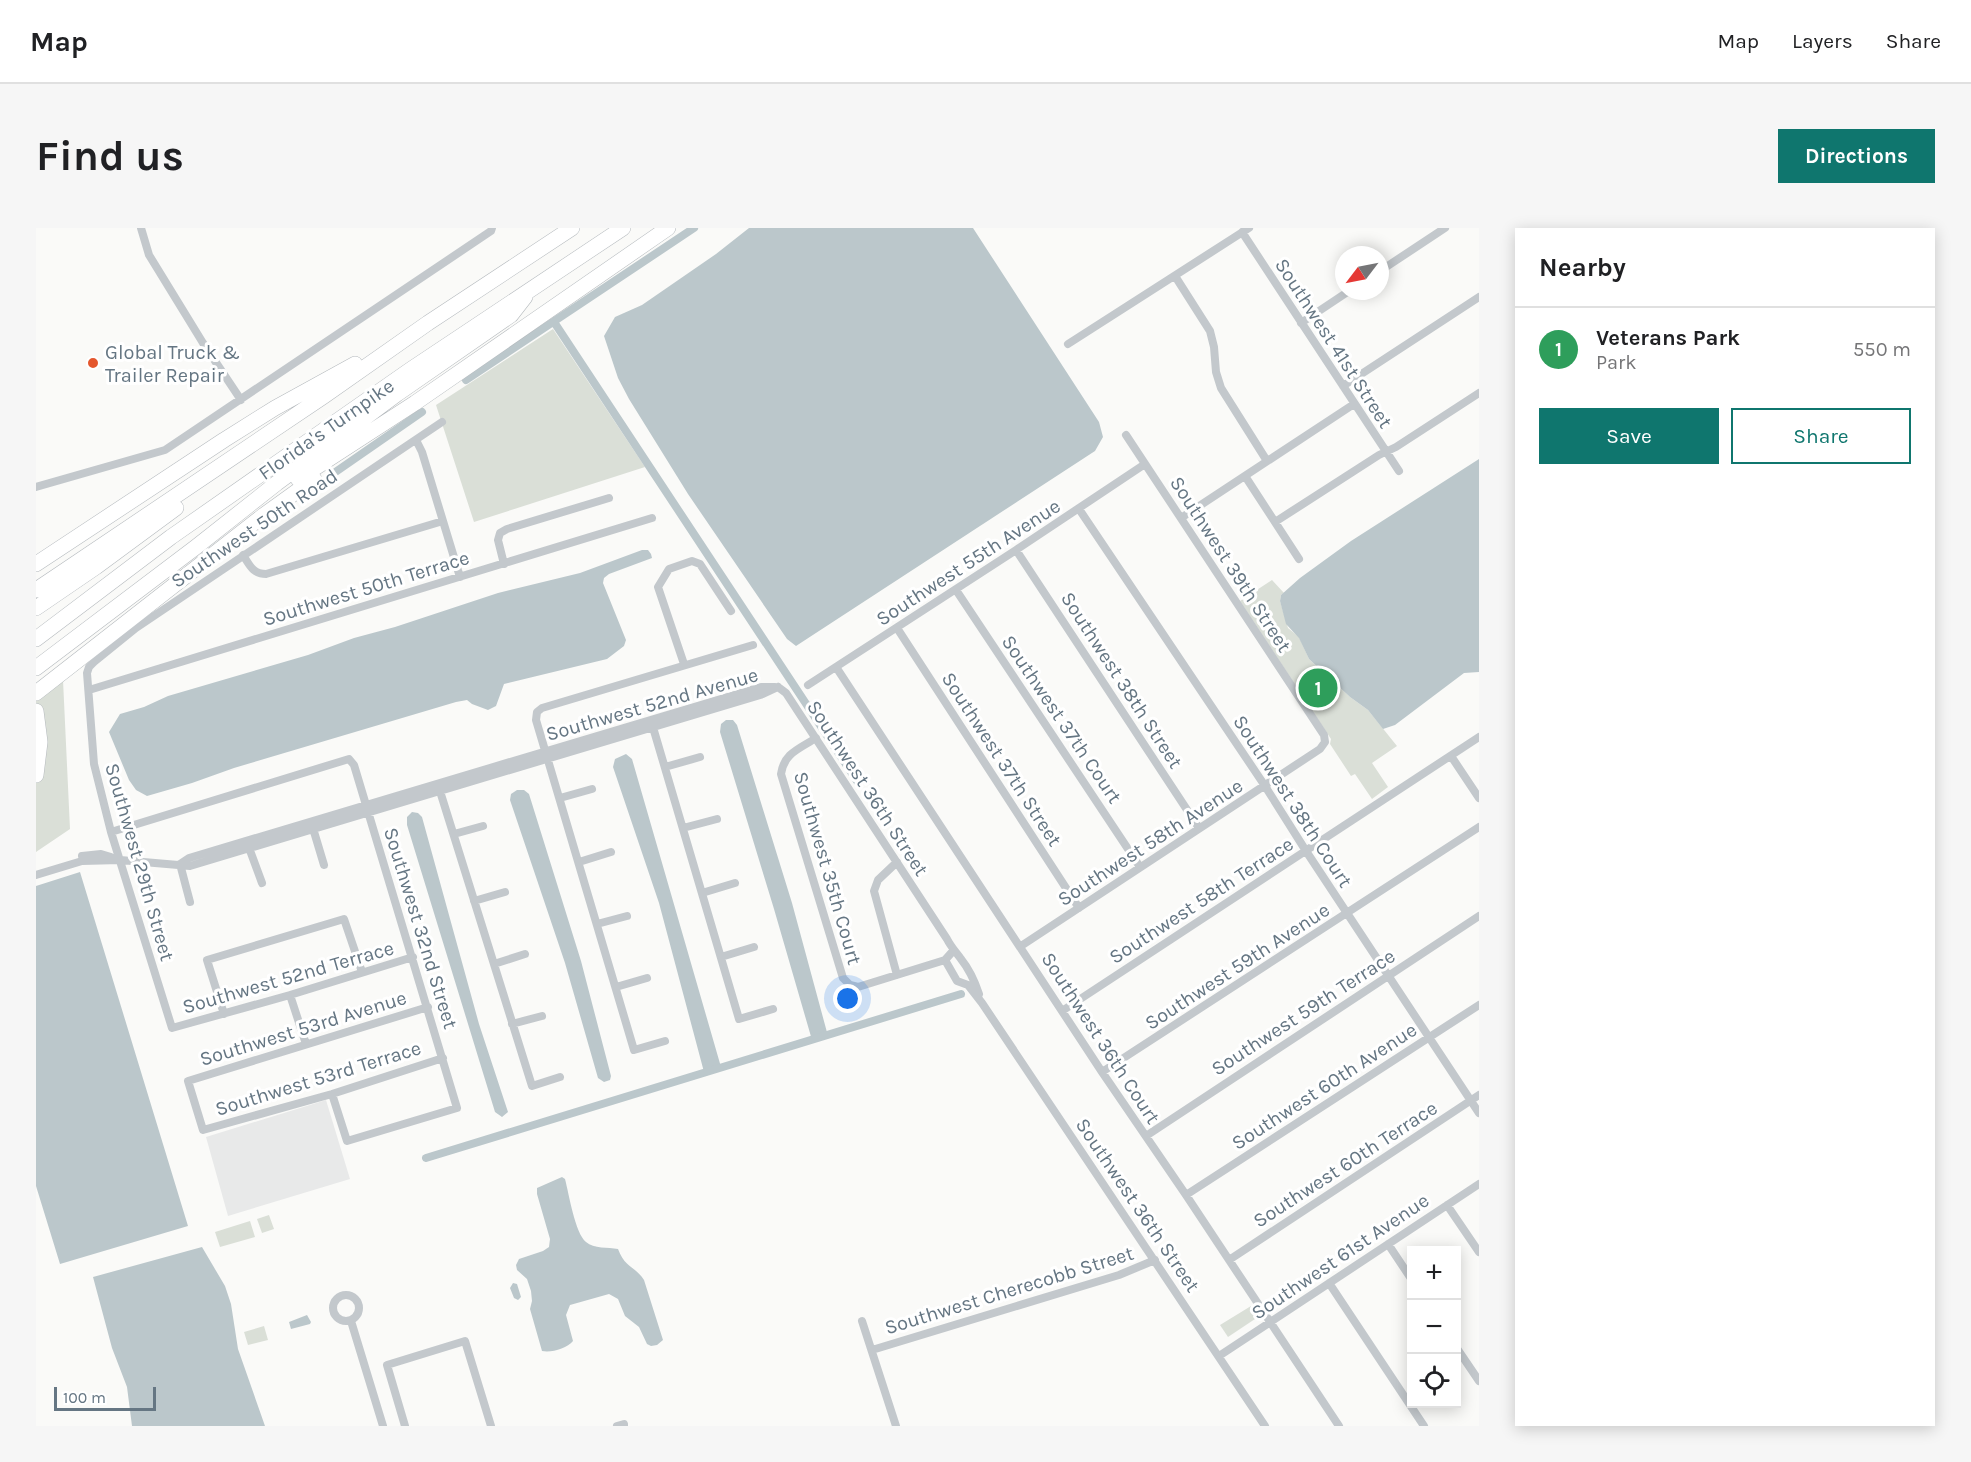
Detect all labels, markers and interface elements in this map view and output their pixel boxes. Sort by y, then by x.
text: Map [30,25,88,58]
text: Map [1717,29,1759,53]
text: Layers [1792,29,1853,53]
text: Share [1886,29,1941,53]
button: Directions [1778,129,1935,183]
text: Find us [36,131,184,181]
north arrow [1335,246,1389,300]
text: Nearby [1539,252,1626,283]
street label: Southwest 41st Street [1270,254,1397,433]
text: Veterans Park [1596,325,1740,351]
text: 1 [1555,338,1562,361]
text: 550 m [1853,338,1911,361]
place label: Global Truck & Trailer Repair [105,341,240,387]
text: Park [1596,351,1637,374]
marker: Global Truck & Trailer Repair [86,356,100,370]
street label: Florida's Turnpike [254,374,399,485]
button: Save [1539,408,1719,464]
button: Share [1731,408,1911,464]
street label: Southwest 50th Road [167,464,342,593]
street label: Southwest 39th Street [1165,472,1296,657]
street label: Southwest 55th Avenue [872,494,1065,631]
street label: Southwest 50th Terrace [260,546,472,631]
street label: Southwest 38th Street [1056,588,1187,773]
street label: Southwest 37th Court [997,631,1127,808]
street label: Southwest 52nd Avenue [543,663,761,746]
pin: 1 [1298,666,1338,710]
street label: Southwest 37th Street [937,668,1067,851]
street label: Southwest 36th Street [802,696,933,881]
street label: Southwest 38th Court [1228,711,1357,892]
street label: Southwest 29th Street [100,761,179,964]
street label: Southwest 35th Court [789,769,866,968]
street label: Southwest 58th Avenue [1053,774,1247,911]
street label: Southwest 32nd Street [379,825,462,1032]
street label: Southwest 58th Terrace [1105,832,1298,969]
street label: Southwest 59th Avenue [1141,898,1334,1035]
street label: Southwest 52nd Terrace [180,936,396,1019]
street label: Southwest 59th Terrace [1207,944,1399,1080]
street label: Southwest 36th Court [1036,948,1165,1129]
your location [833,984,862,1013]
street label: Southwest 53rd Avenue [197,986,409,1071]
street label: Southwest 60th Avenue [1228,1018,1421,1155]
street label: Southwest 53rd Terrace [212,1036,424,1121]
street label: Southwest 60th Terrace [1249,1096,1442,1233]
street label: Southwest 36th Street [1071,1114,1205,1297]
street label: Southwest 61st Avenue [1247,1188,1433,1324]
street label: Southwest Cherecobb Street [882,1241,1137,1339]
map controls [1407,1246,1461,1408]
button: + [1407,1246,1461,1300]
button: − [1407,1300,1461,1354]
button: locate [1407,1354,1461,1408]
scale bar [54,1384,156,1412]
text: 100 m [63,1388,106,1407]

